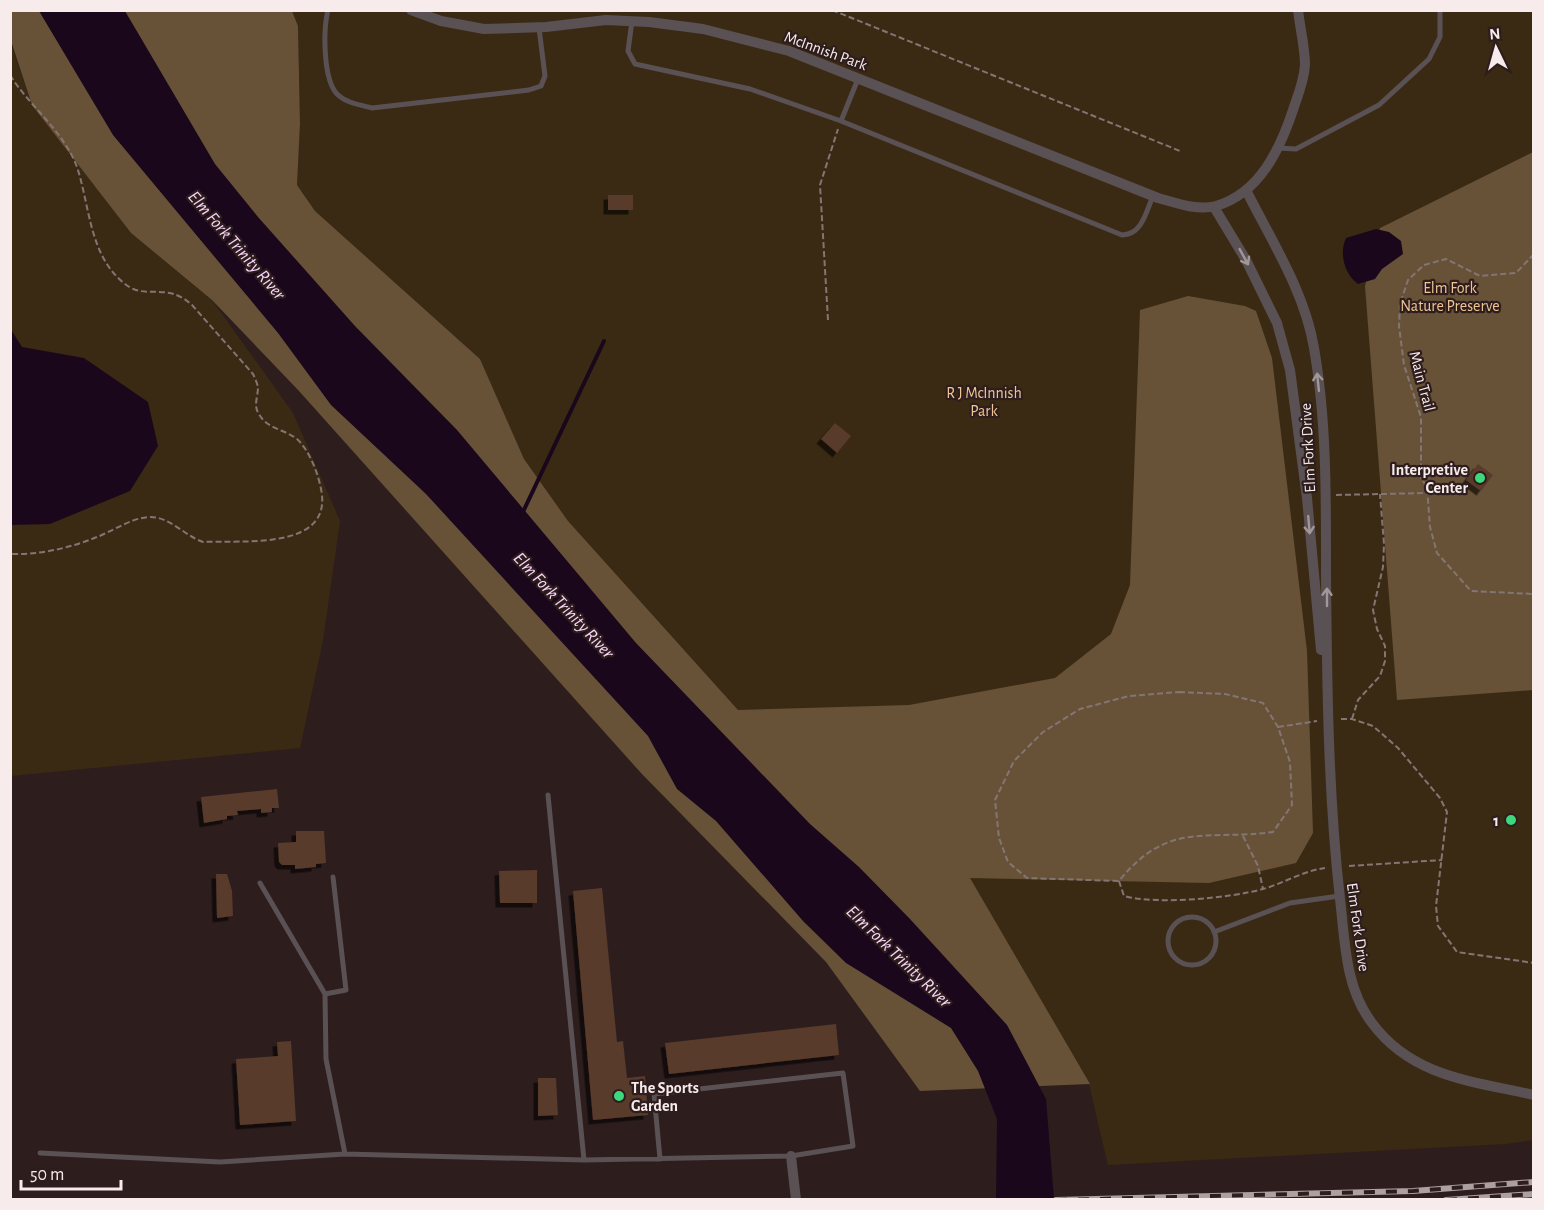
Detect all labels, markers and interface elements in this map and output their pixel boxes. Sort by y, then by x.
north arrow [1466,18,1526,78]
text: N [1489,26,1501,43]
street label: McInnish Park [782,29,870,74]
water label: Elm Fork Trinity River [184,188,289,304]
one-way arrow [1238,248,1250,265]
park label: Elm Fork Nature Preserve [1400,280,1500,314]
street label: Main Trail [1406,349,1438,413]
one-way arrow [1312,372,1323,392]
park label: R J McInnish Park [946,385,1022,419]
street label: Elm Fork Drive [1298,403,1318,493]
place label: Interpretive Center [1391,462,1468,496]
marker: Interpretive Center [1473,471,1487,485]
one-way arrow [1304,515,1315,535]
water label: Elm Fork Trinity River [510,549,618,663]
one-way arrow [1321,588,1333,608]
place label: 1 [1493,813,1499,829]
marker: 1 [1504,813,1518,827]
street label: Elm Fork Drive [1344,882,1372,973]
water label: Elm Fork Trinity River [842,902,955,1012]
place label: The Sports Garden [631,1080,699,1114]
marker: The Sports Garden [612,1089,626,1103]
scale bar [21,1153,122,1191]
text: 50 m [30,1166,64,1184]

